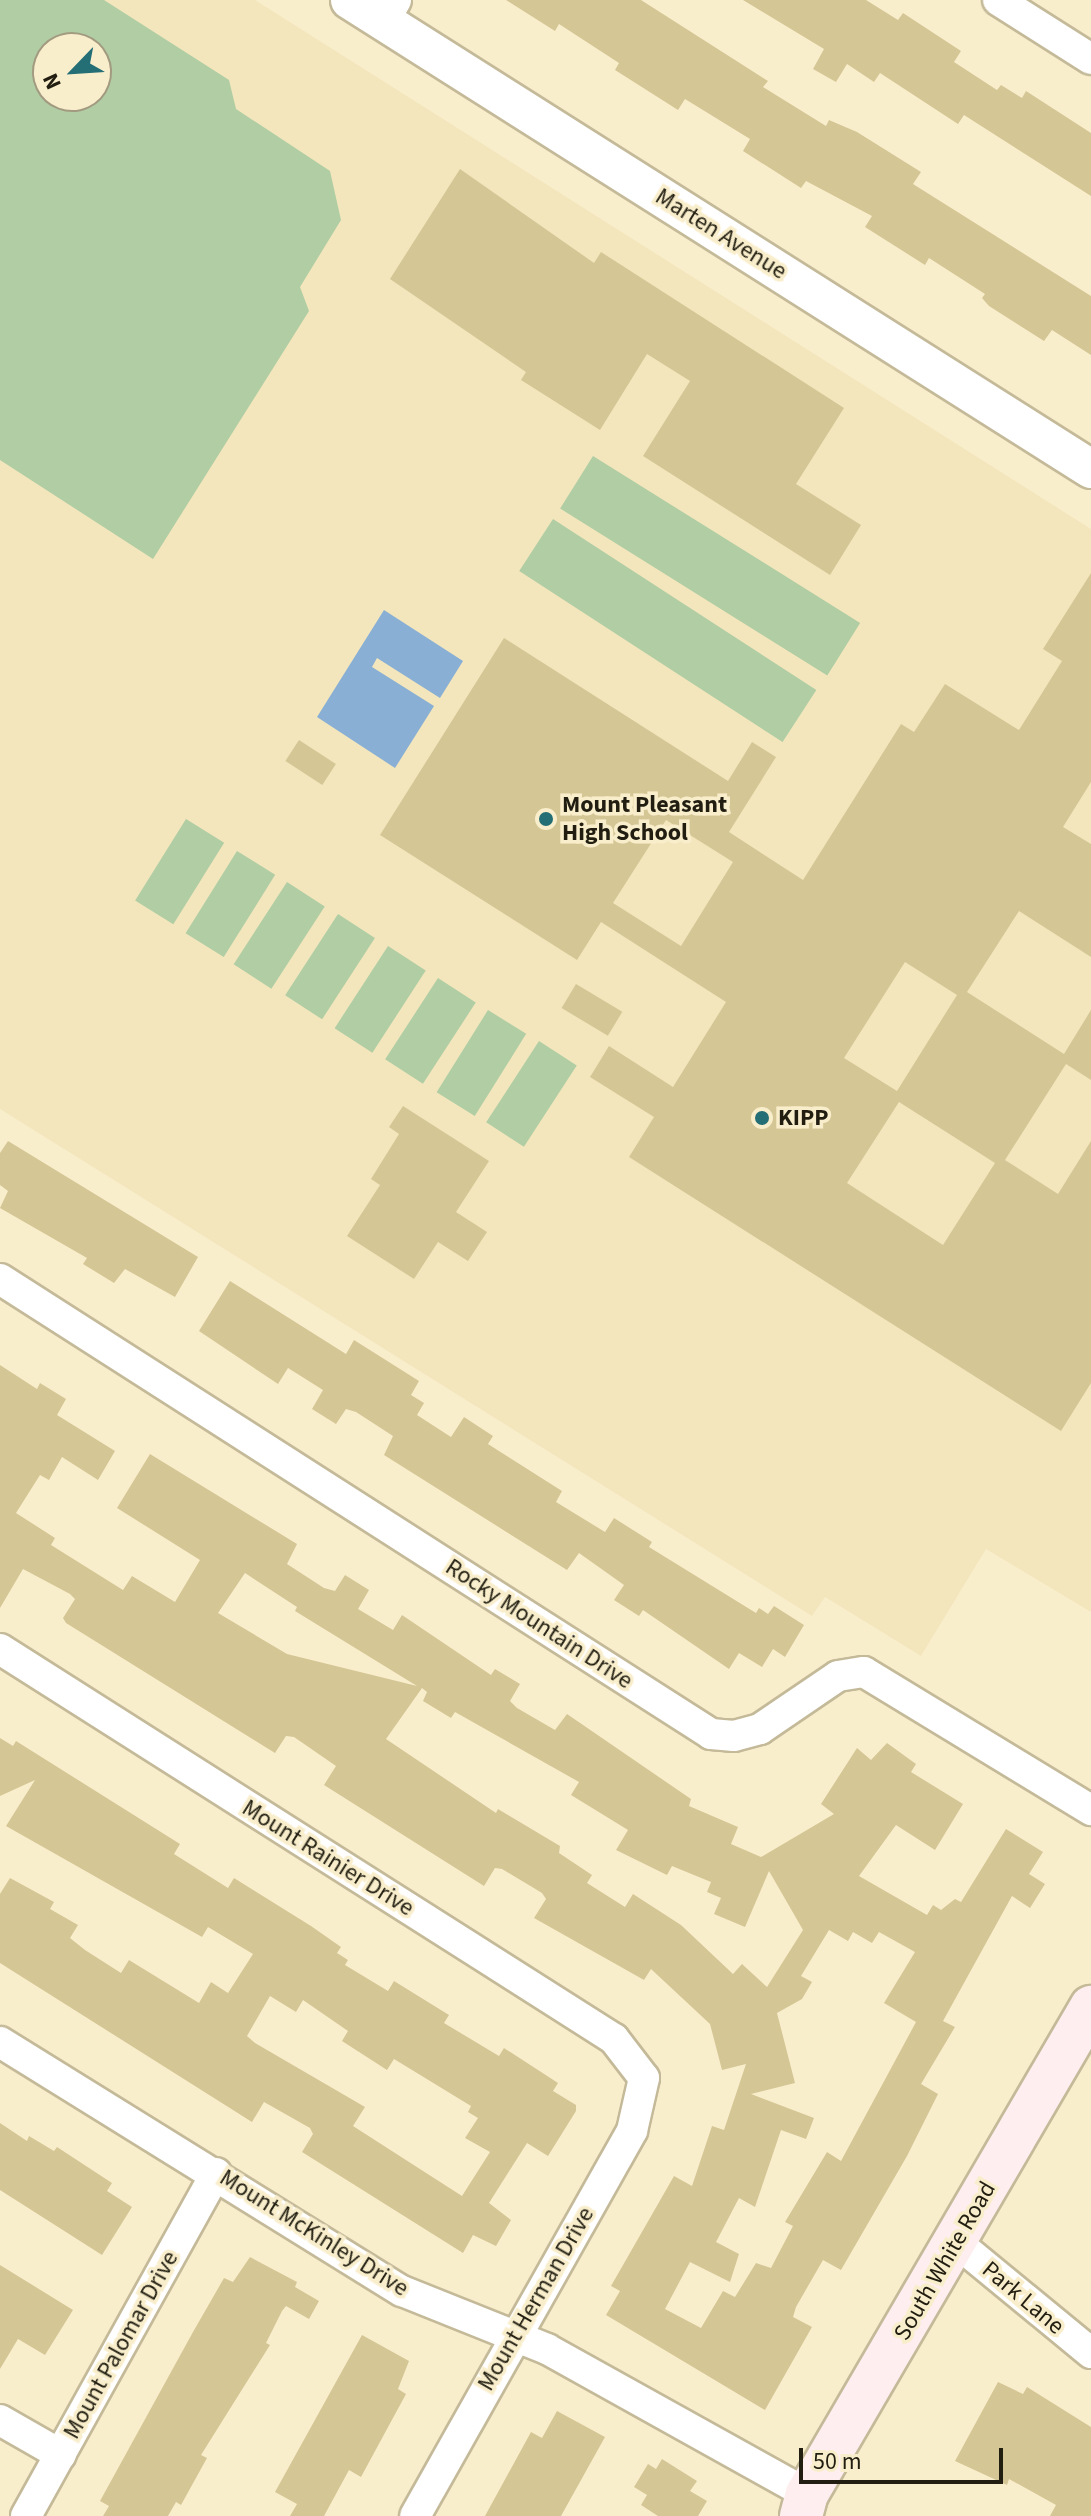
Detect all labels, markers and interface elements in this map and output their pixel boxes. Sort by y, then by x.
north arrow [32,32,112,112]
text: N [34,68,70,95]
street label: Marten Avenue [650,182,792,286]
place label: Mount Pleasant High School [562,791,727,847]
marker: Mount Pleasant High School [537,810,555,828]
place label: KIPP [778,1104,829,1132]
marker: KIPP [753,1109,771,1127]
street label: Rocky Mountain Drive [440,1553,638,1695]
street label: Mount Rainier Drive [237,1794,419,1922]
street label: Mount McKinley Drive [214,2163,414,2303]
street label: South White Road [888,2176,1002,2346]
street label: Mount Herman Drive [472,2202,600,2396]
street label: Mount Palomar Drive [57,2246,185,2444]
street label: Park Lane [976,2255,1070,2341]
scale bar [803,2432,1007,2482]
text: 50 m [813,2444,862,2479]

